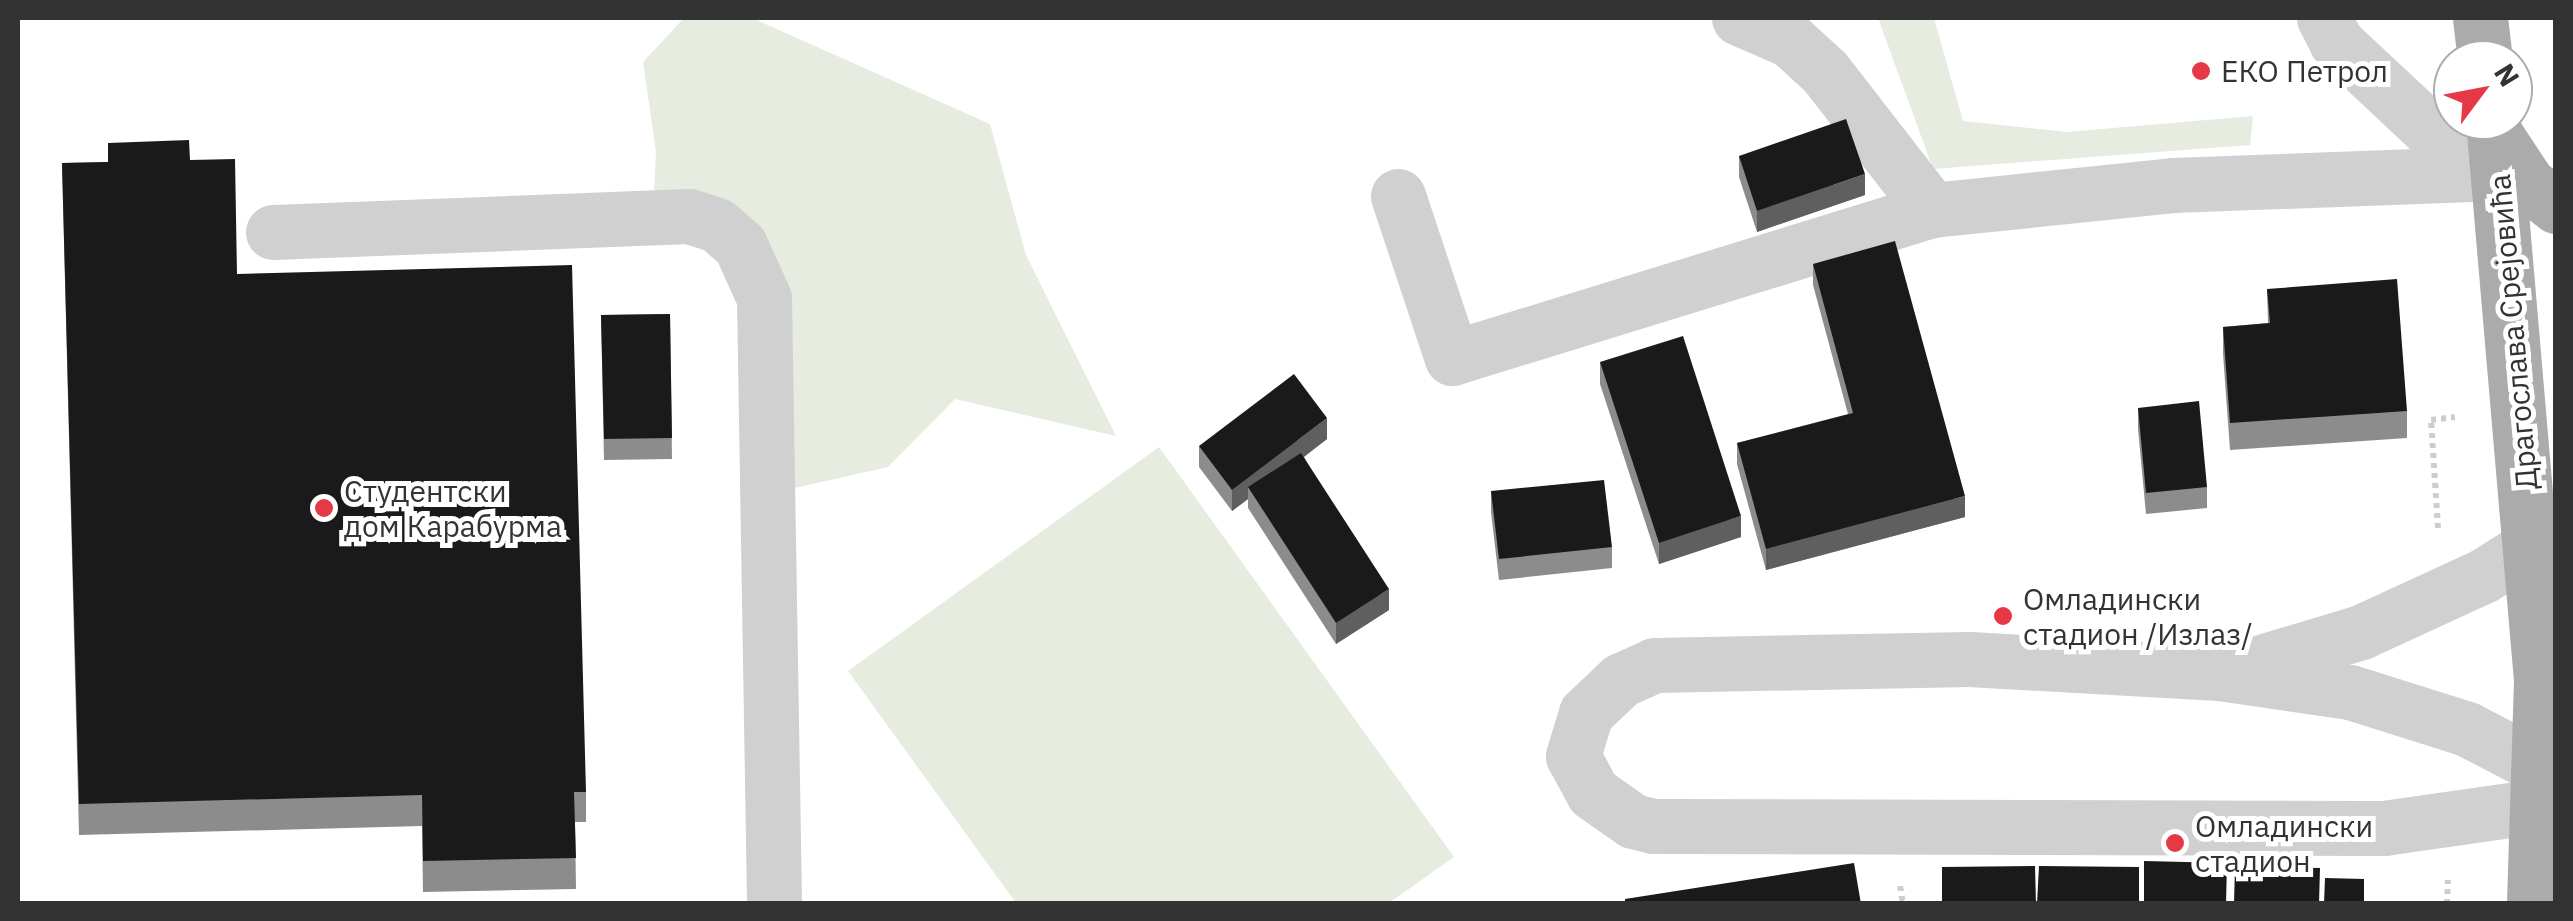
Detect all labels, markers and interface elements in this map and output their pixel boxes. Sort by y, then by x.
north arrow [2433,40,2533,140]
place label: ЕКО Петрол [2221,53,2388,89]
text: N [2486,56,2528,93]
marker: ЕКО Петрол [2190,60,2212,82]
street label: Драгослава Срејовића [2481,173,2545,491]
place label: Студентски дом Карабурма [344,473,562,544]
marker: Студентски дом Карабурма [313,497,335,519]
place label: Омладински стадион /Излаз/ [2023,581,2253,652]
marker: Омладински стадион /Излаз/ [1992,605,2014,627]
place label: Омладински стадион [2195,808,2373,878]
marker: Омладински стадион [2164,832,2186,854]

